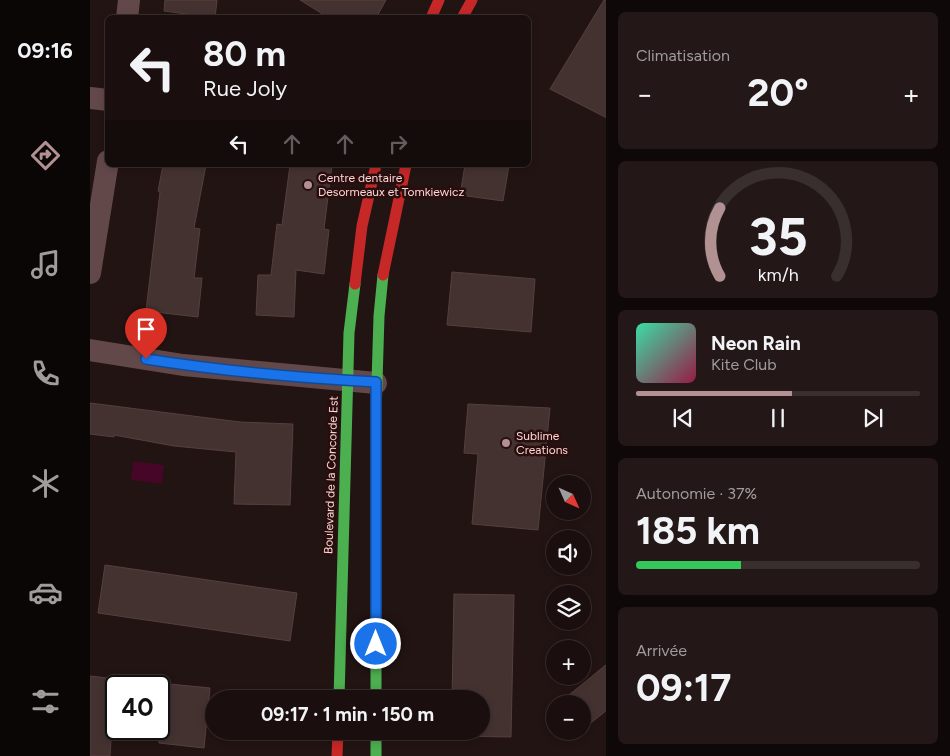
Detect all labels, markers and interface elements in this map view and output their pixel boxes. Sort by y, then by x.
text: 80 m [203,33,286,75]
icon: left [120,35,185,100]
text: 09:16 [17,37,73,64]
text: Climatisation [636,46,730,65]
text: 20° [748,70,809,116]
text: Rue Joly [203,75,287,102]
text: − [636,77,653,111]
text: + [903,77,920,111]
icon: left [225,130,253,158]
icon: ahead [278,130,306,158]
icon: ahead [331,130,359,158]
icon: right [384,130,412,158]
icon: directions [28,138,63,173]
place label: Centre dentaire Desormeaux et Tomkiewicz [318,171,464,199]
marker: Centre dentaire Desormeaux et Tomkiewicz [302,179,314,191]
text: 35 [748,206,808,268]
icon: music [28,247,63,282]
text: km/h [758,264,798,285]
pin [125,308,167,359]
icon: arrive [132,315,160,343]
text: Neon Rain [711,332,801,355]
text: Kite Club [711,355,777,374]
icon: phone [28,356,63,391]
street label: Boulevard de la Concorde Est [321,395,341,554]
icon: previous [669,404,697,432]
icon: pause [764,404,792,432]
icon: next [859,404,887,432]
place label: Sublime Creations [516,429,568,457]
marker: Sublime Creations [500,437,512,449]
icon: climate [28,466,63,501]
north arrow [546,475,591,520]
map controls [546,475,591,740]
text: Autonomie · 37% [636,484,757,503]
text: 185 km [636,508,760,554]
button: sound [546,530,591,575]
icon: car [28,575,63,610]
button: layers [546,585,591,630]
position arrow [349,617,401,669]
button: + [546,640,591,685]
text: Arrivée [636,641,687,660]
text: 09:17 [636,665,731,711]
speed limit sign: 40 [105,675,170,740]
icon: filters [28,684,63,719]
button: − [546,695,591,740]
text: 09:17 · 1 min · 150 m [261,703,434,726]

